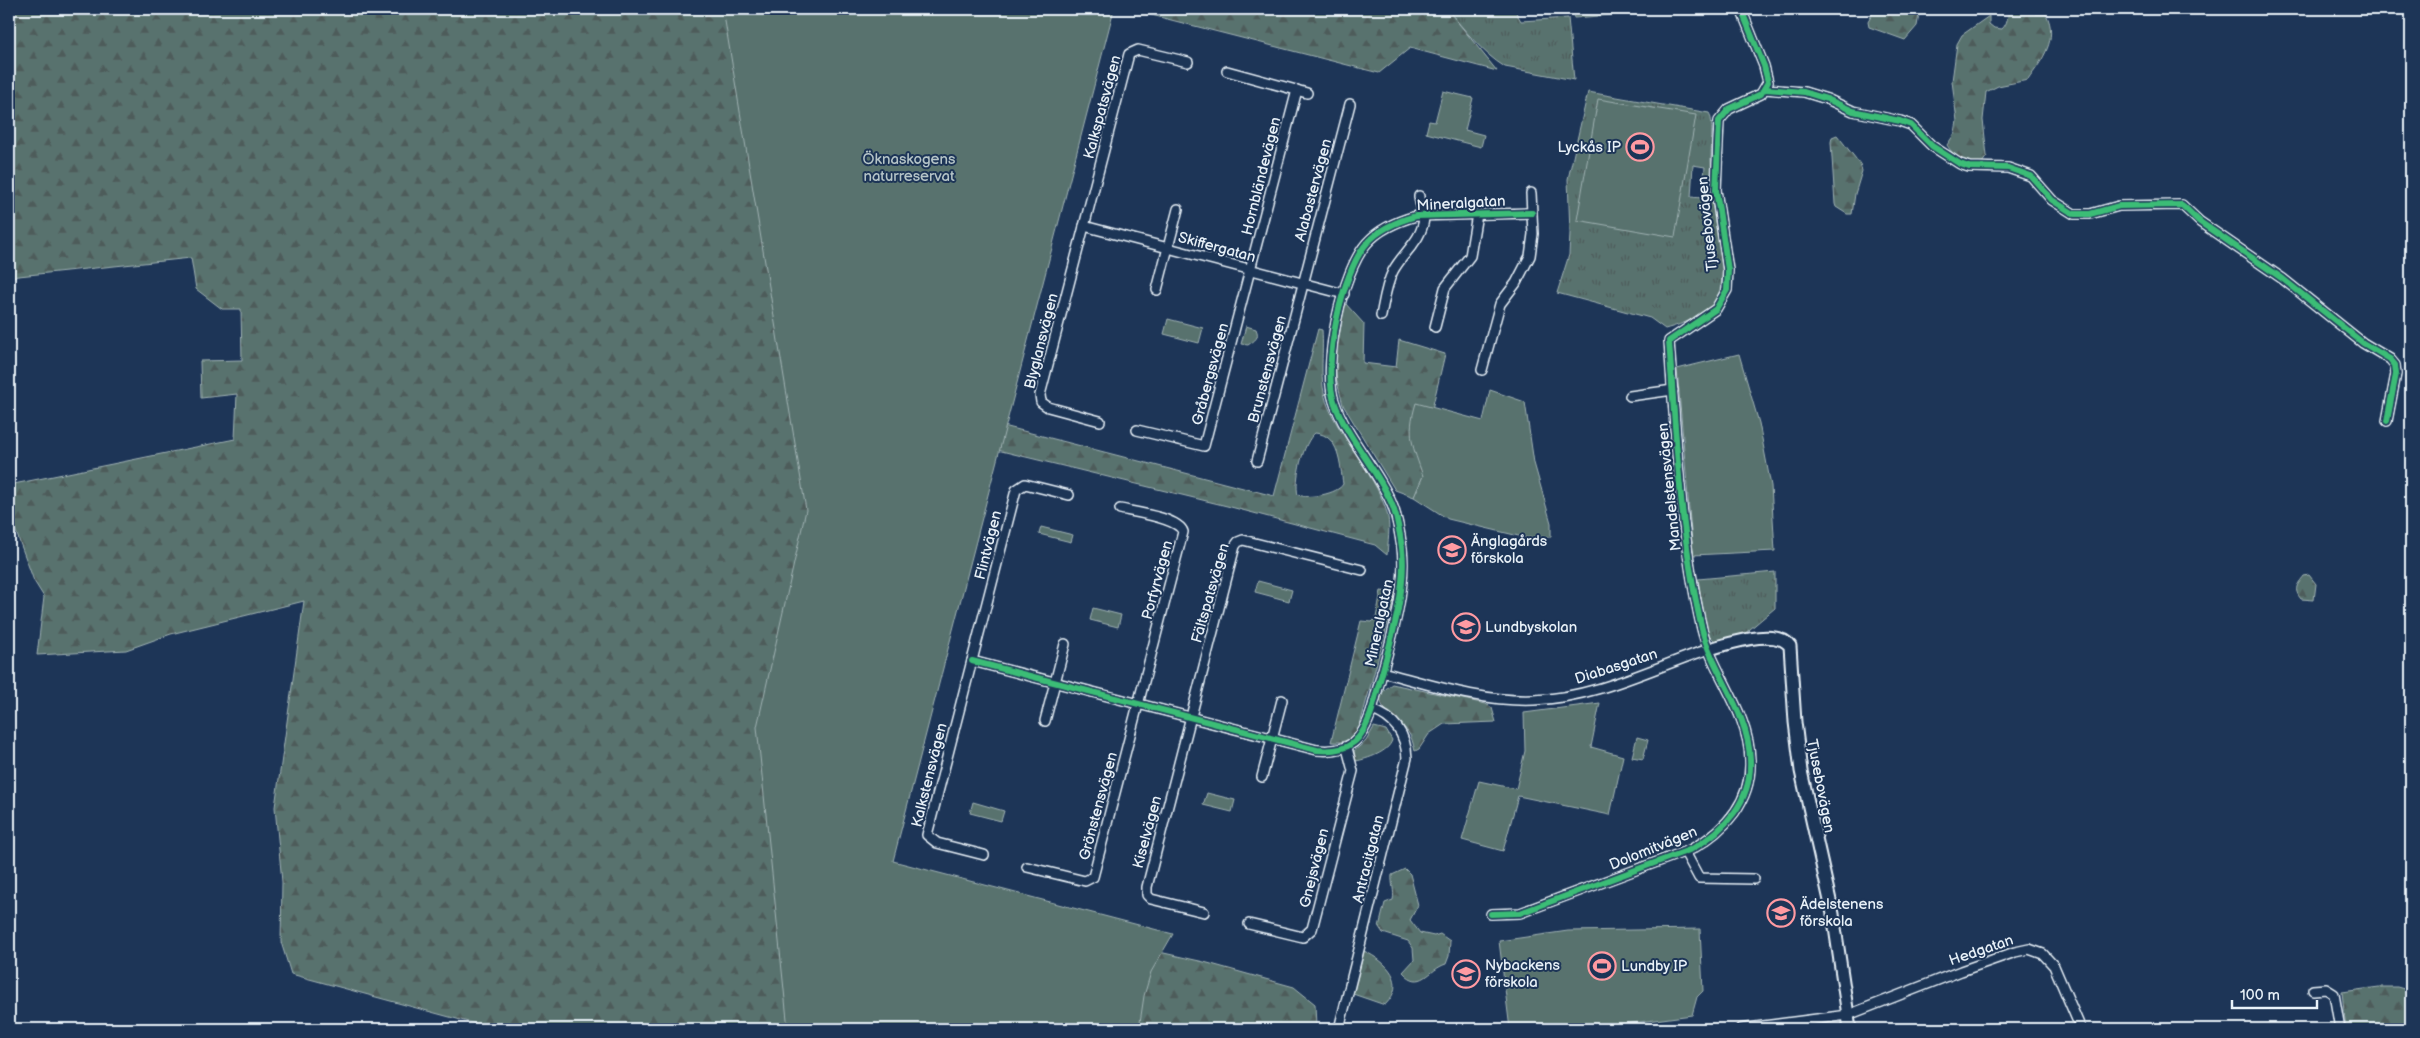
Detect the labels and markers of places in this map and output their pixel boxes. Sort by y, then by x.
sports icon: Lyckås IP [1625,132,1655,162]
place label: Lyckås IP [1557,138,1622,157]
place label: Änglagårds förskola [1471,532,1548,568]
school or university icon: Änglagårds förskola [1437,535,1467,565]
school or university icon: Lundbyskolan [1451,612,1481,642]
place label: Lundbyskolan [1485,618,1577,637]
place label: Ädelstenens förskola [1800,895,1884,931]
school or university icon: Ädelstenens förskola [1766,898,1796,928]
sports icon: Lundby IP [1587,951,1617,981]
place label: Nybackens förskola [1485,956,1560,992]
place label: Lundby IP [1621,957,1688,976]
school or university icon: Nybackens förskola [1451,959,1481,989]

